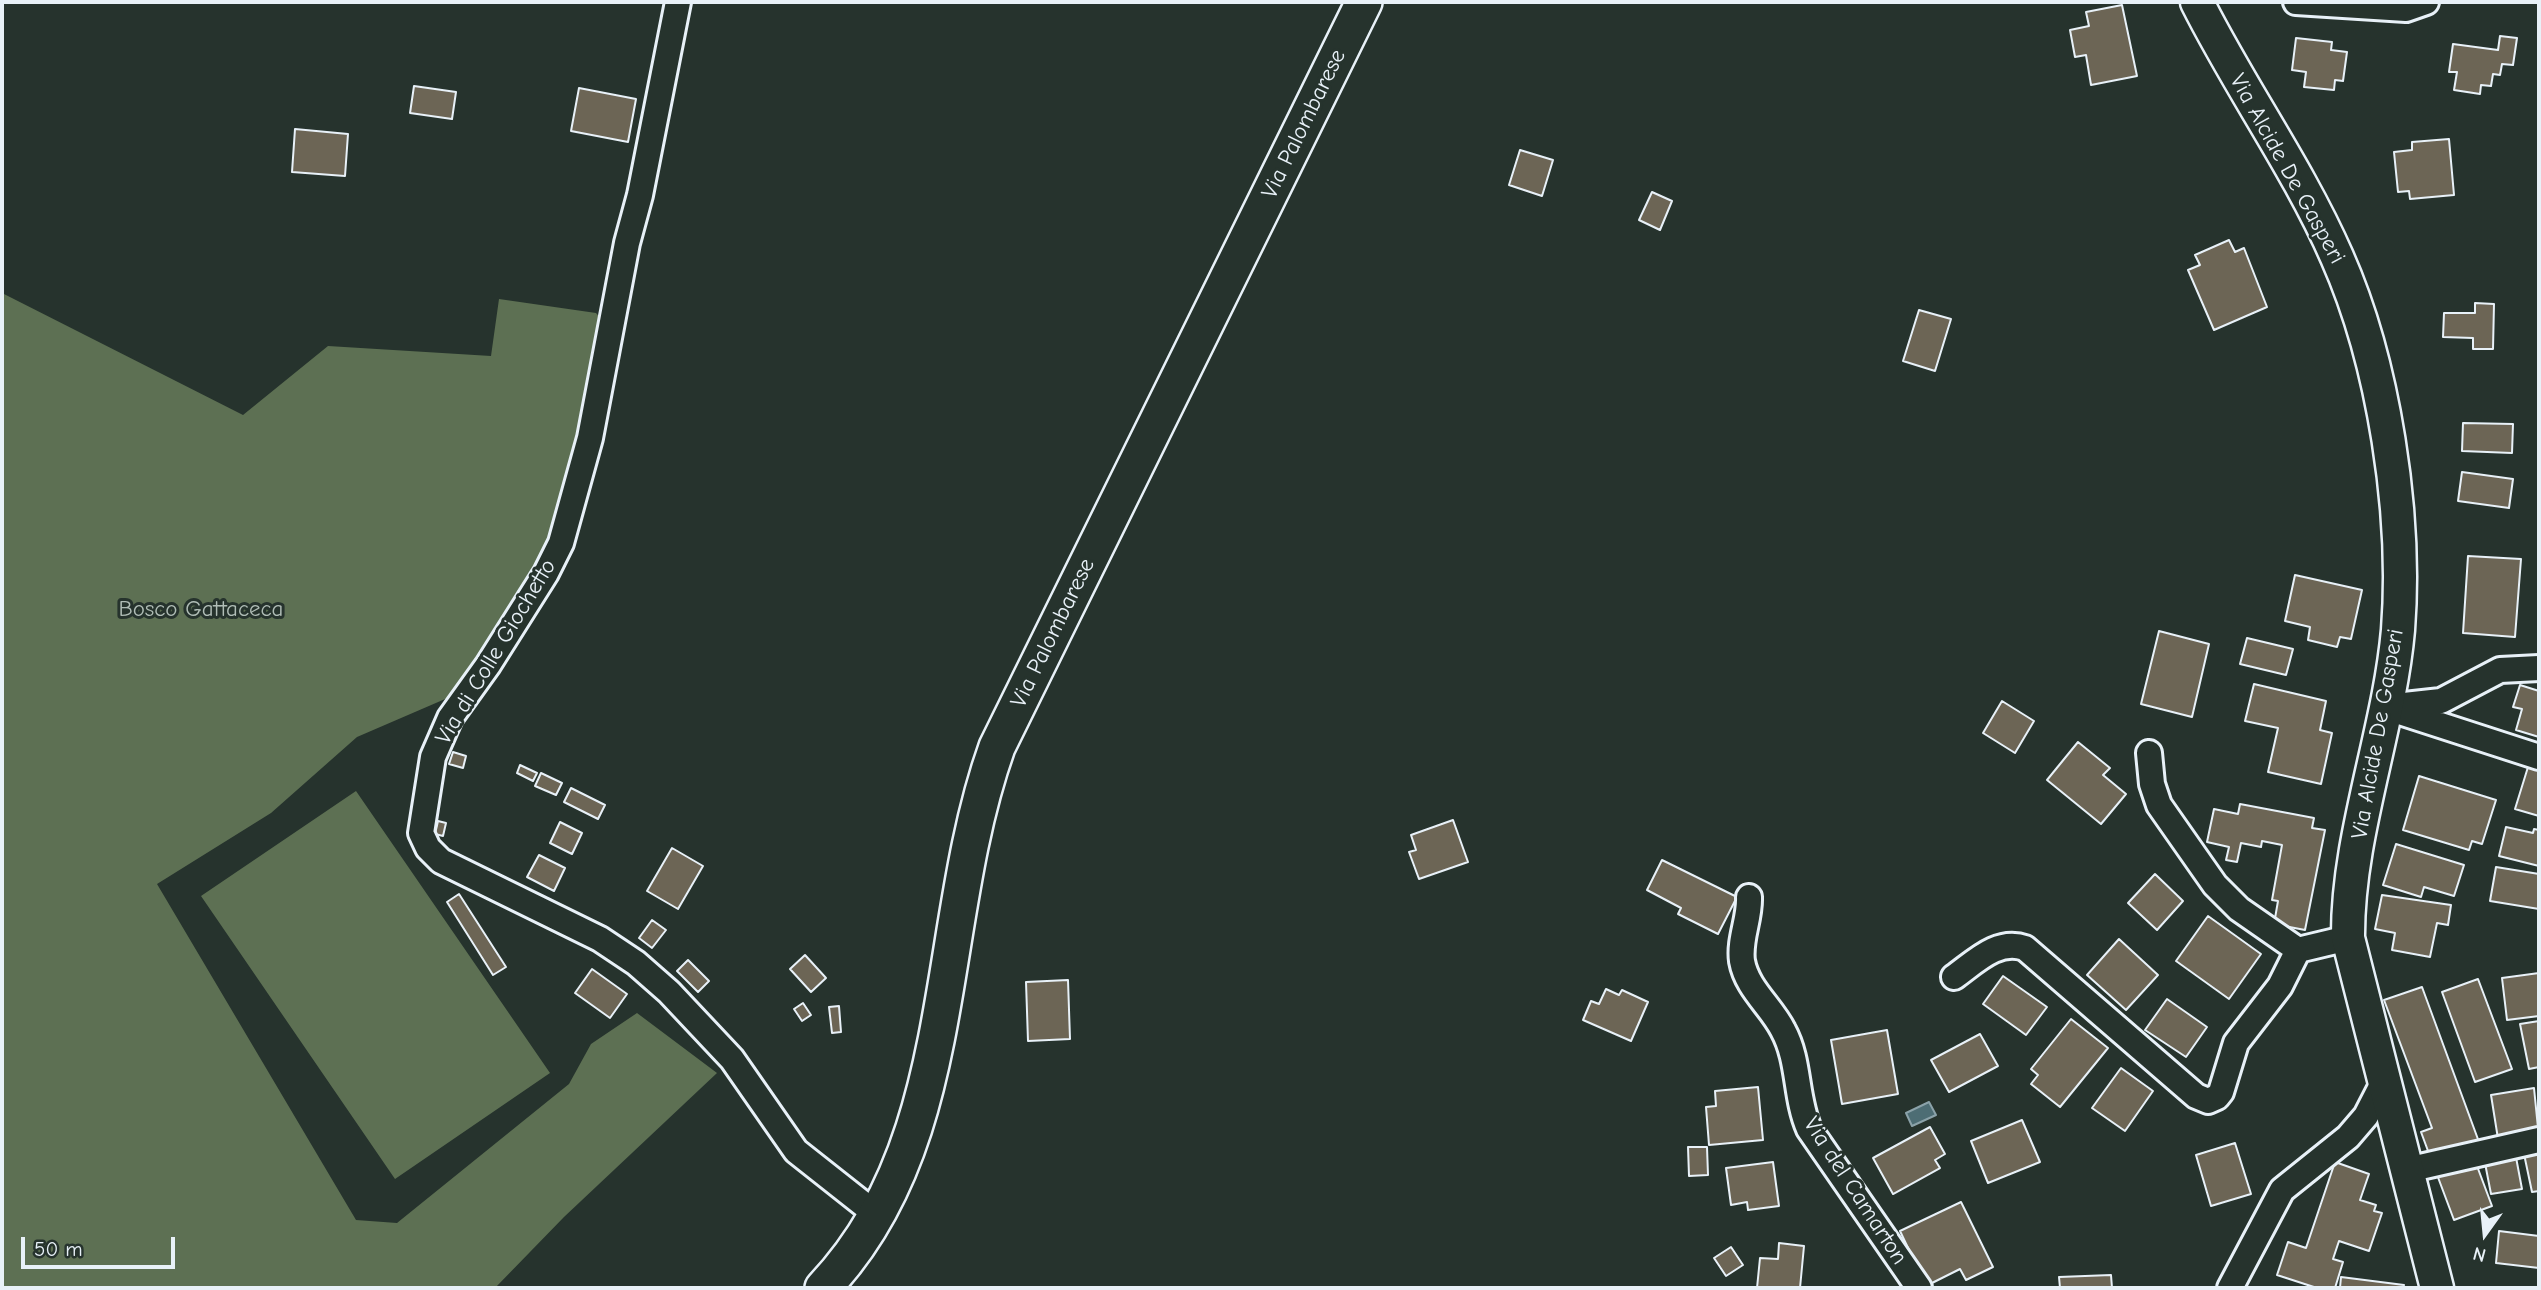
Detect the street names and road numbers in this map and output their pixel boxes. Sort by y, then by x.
street label: Via Palombarese [1256,45,1352,203]
street label: Via Alcide De Gasperi [2223,69,2351,269]
street label: Via di Colle Giochetto [430,554,562,750]
street label: Via Palombarese [1005,554,1101,712]
street label: Via Alcide De Gasperi [2346,627,2410,841]
street label: Via del Camarton [1797,1112,1913,1270]

